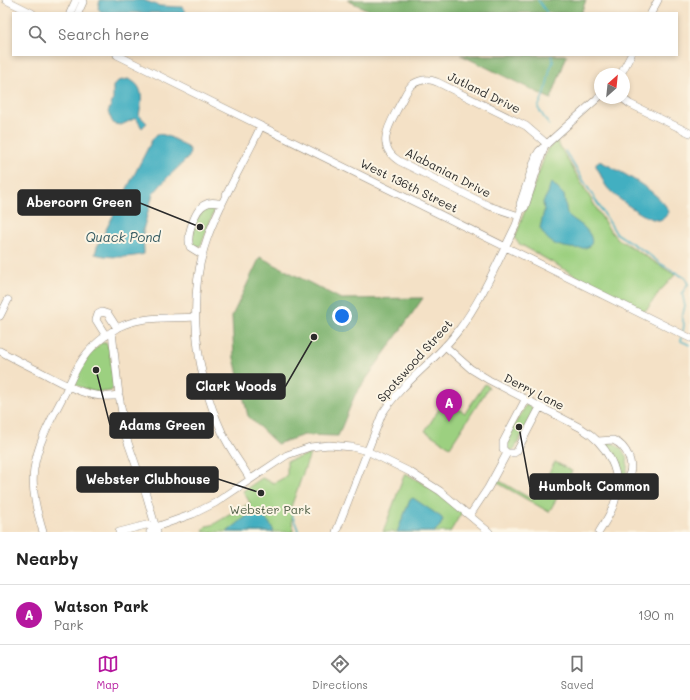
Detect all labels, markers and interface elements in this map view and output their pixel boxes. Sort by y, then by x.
search box [12,12,678,56]
icon: search [26,23,48,45]
text: Search here [58,24,149,44]
street label: Jutland Drive [446,68,523,117]
north arrow [594,68,630,104]
street label: Alabanian Drive [403,144,494,201]
street label: West 136th Street [358,155,461,216]
callout: Abercorn Green [18,190,140,215]
text: Abercorn Green [26,193,132,210]
water label: Quack Pond [85,228,161,245]
your location [332,306,352,326]
street label: Spotswood Street [373,316,456,405]
street label: Derry Lane [502,369,567,413]
callout: Clark Woods [187,374,285,399]
text: Clark Woods [195,377,277,394]
pin: A [436,389,462,422]
callout: Adams Green [110,413,213,438]
text: Adams Green [119,416,205,433]
callout: Webster Clubhouse [77,467,218,492]
text: Webster Clubhouse [86,470,211,487]
callout: Humbolt Common [530,474,658,499]
text: Humbolt Common [538,477,650,494]
park label: Webster Park [229,501,311,517]
text: Nearby [16,547,78,569]
text: Watson Park [54,596,149,616]
text: A [24,606,34,623]
text: 190 m [638,606,674,623]
text: Park [54,616,83,633]
tab: Map [97,653,119,692]
tab: Directions [312,653,368,692]
tab: Saved [561,653,593,692]

